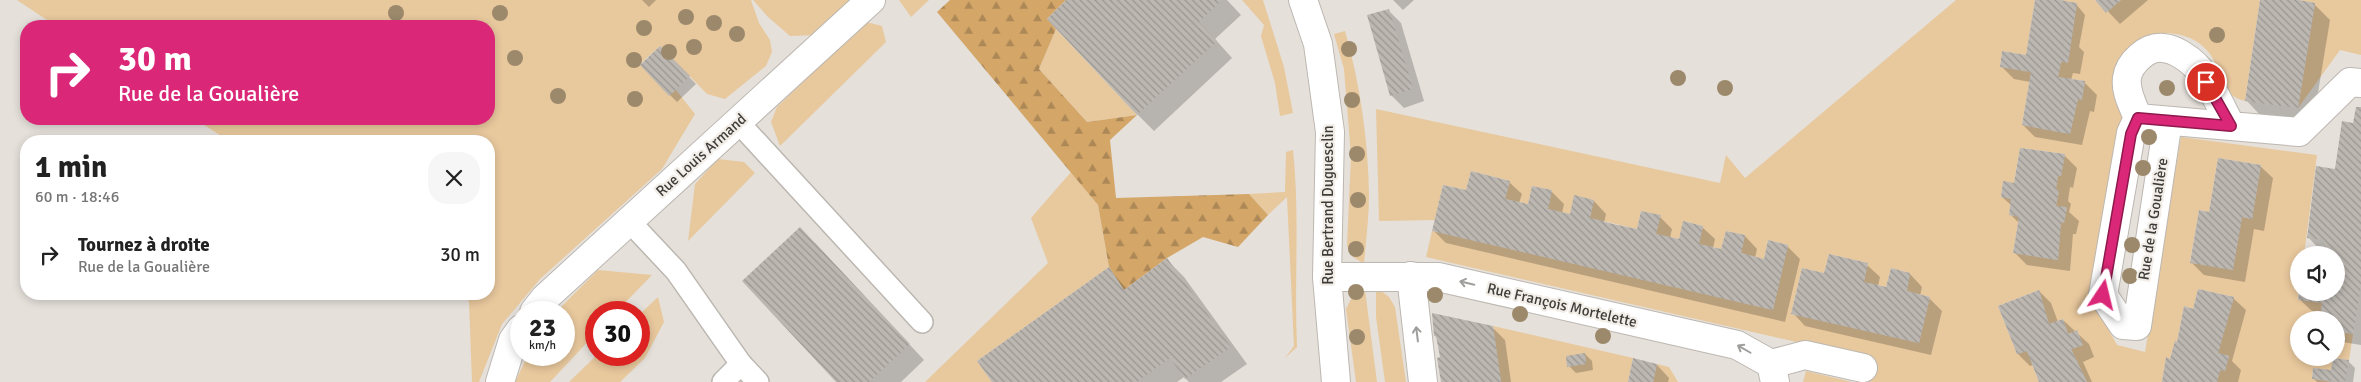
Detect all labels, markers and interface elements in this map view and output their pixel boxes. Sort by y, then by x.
text: 30 m [118,37,192,80]
icon: right [35,40,100,105]
pin [2185,61,2227,103]
icon: arrive [2192,68,2220,96]
text: Rue de la Goualière [118,80,299,107]
street label: Rue Louis Armand [652,110,750,200]
street label: Rue Bertrand Duguesclin [1319,125,1337,285]
text: 1 min [35,149,107,186]
button: close [428,152,480,204]
street label: Rue de la Goualière [2134,157,2172,281]
text: 60 m · 18:46 [35,187,119,207]
text: Tournez à droite [78,233,210,257]
icon: right [35,241,63,269]
text: 30 m [440,243,480,267]
map controls [2290,246,2345,366]
button: sound [2290,246,2345,301]
text: Rue de la Goualière [78,257,210,277]
position arrow [2076,268,2128,320]
one-way arrow [1460,278,1476,288]
street label: Rue François Mortelette [1485,279,1639,331]
speed limit sign: 30 [585,301,650,366]
button: search [2290,311,2345,366]
text: 23 [529,312,556,343]
one-way arrow [1412,326,1422,342]
text: km/h [529,338,556,353]
one-way arrow [1737,344,1752,354]

